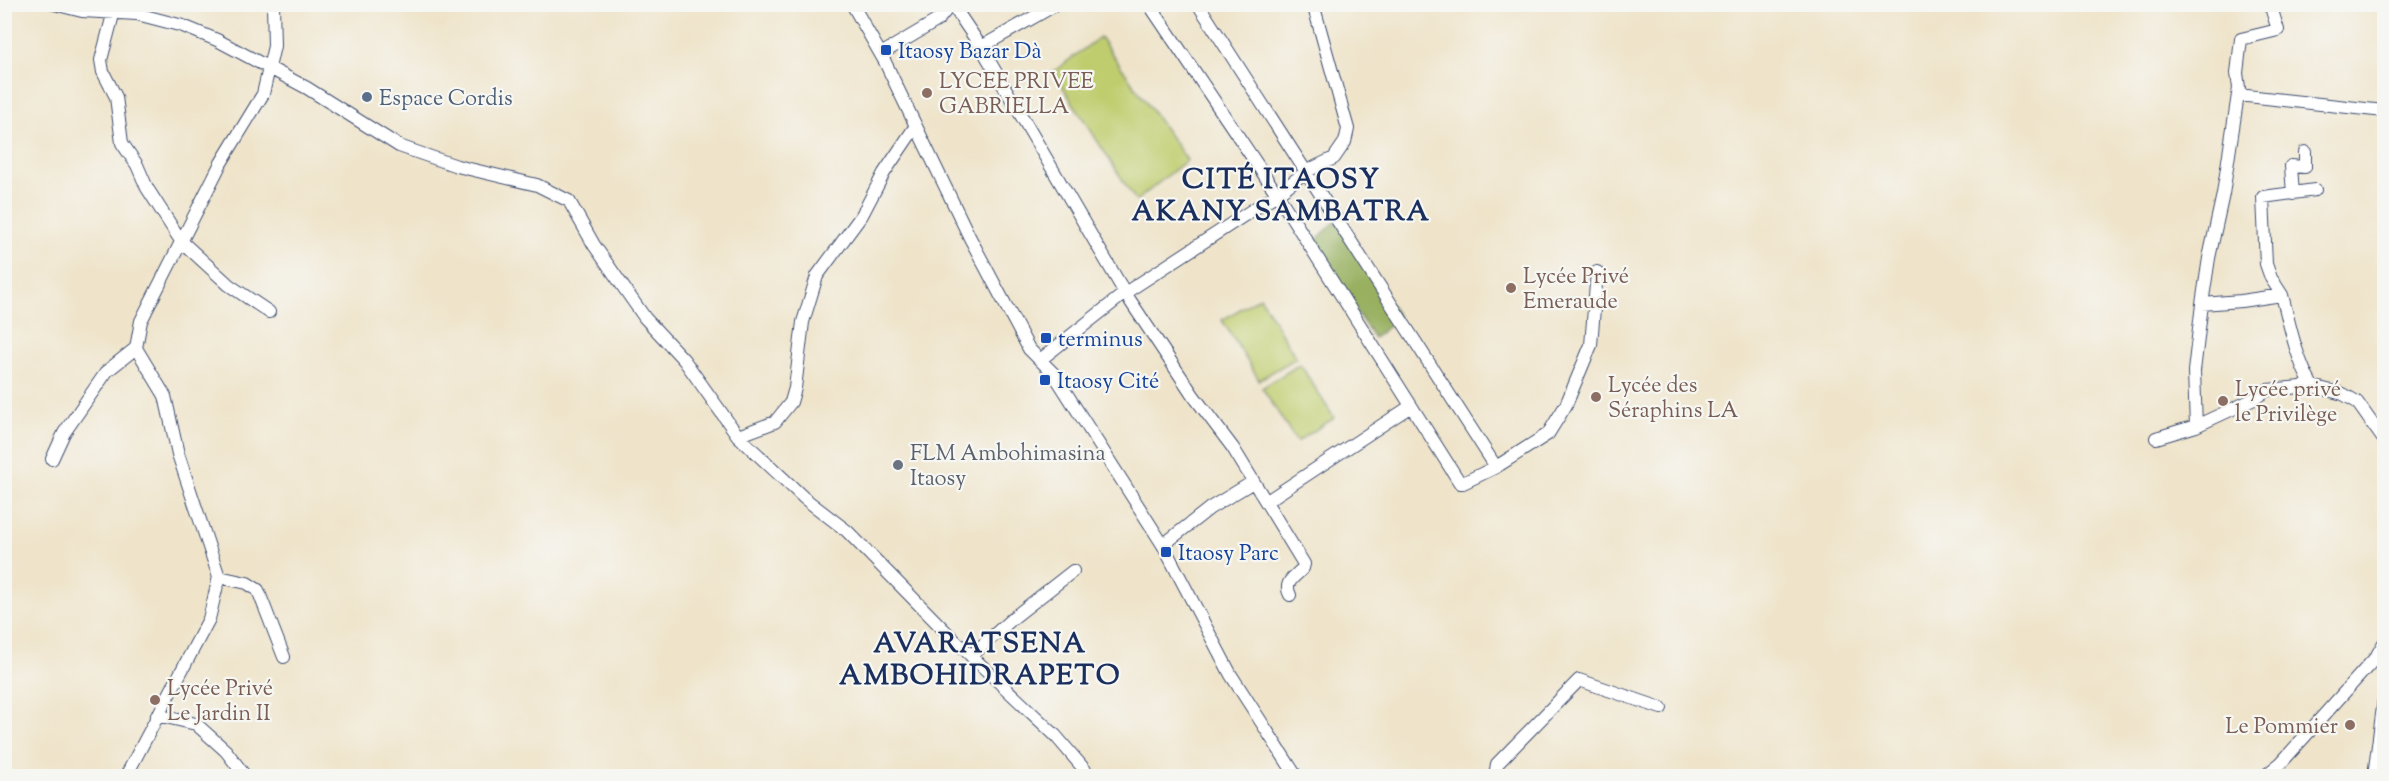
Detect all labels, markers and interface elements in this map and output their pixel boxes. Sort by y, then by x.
place label: Itaosy Bazar Dà [898,37,1042,69]
marker: Itaosy Bazar Dà [879,43,893,57]
place label: LYCEE PRIVEE GABRIELLA [939,67,1094,124]
place label: Espace Cordis [379,84,513,116]
marker: LYCEE PRIVEE GABRIELLA [920,86,934,100]
marker: Espace Cordis [360,90,374,104]
district label: CITÉ ITAOSY AKANY SAMBATRA [1132,161,1430,233]
place label: Lycée Privé Emeraude [1523,262,1629,319]
marker: Lycée Privé Emeraude [1504,281,1518,295]
place label: terminus [1058,325,1143,357]
marker: terminus [1039,331,1053,345]
place label: Itaosy Cité [1057,367,1159,399]
place label: Lycée des Séraphins LA [1608,371,1738,428]
marker: Itaosy Cité [1038,373,1052,387]
place label: Lycée privé le Privilège [2235,375,2341,432]
marker: Lycée des Séraphins LA [1589,390,1603,404]
marker: Lycée privé le Privilège [2216,394,2230,408]
place label: FLM Ambohimasina Itaosy [910,439,1106,496]
marker: FLM Ambohimasina Itaosy [891,458,905,472]
place label: Itaosy Parc [1178,539,1279,571]
marker: Itaosy Parc [1159,545,1173,559]
district label: AVARATSENA AMBOHIDRAPETO [839,625,1121,697]
place label: Lycée Privé Le Jardin II [167,674,273,731]
marker: Lycée Privé Le Jardin II [148,693,162,707]
place label: Le Pommier [2225,712,2338,744]
marker: Le Pommier [2343,718,2357,732]

